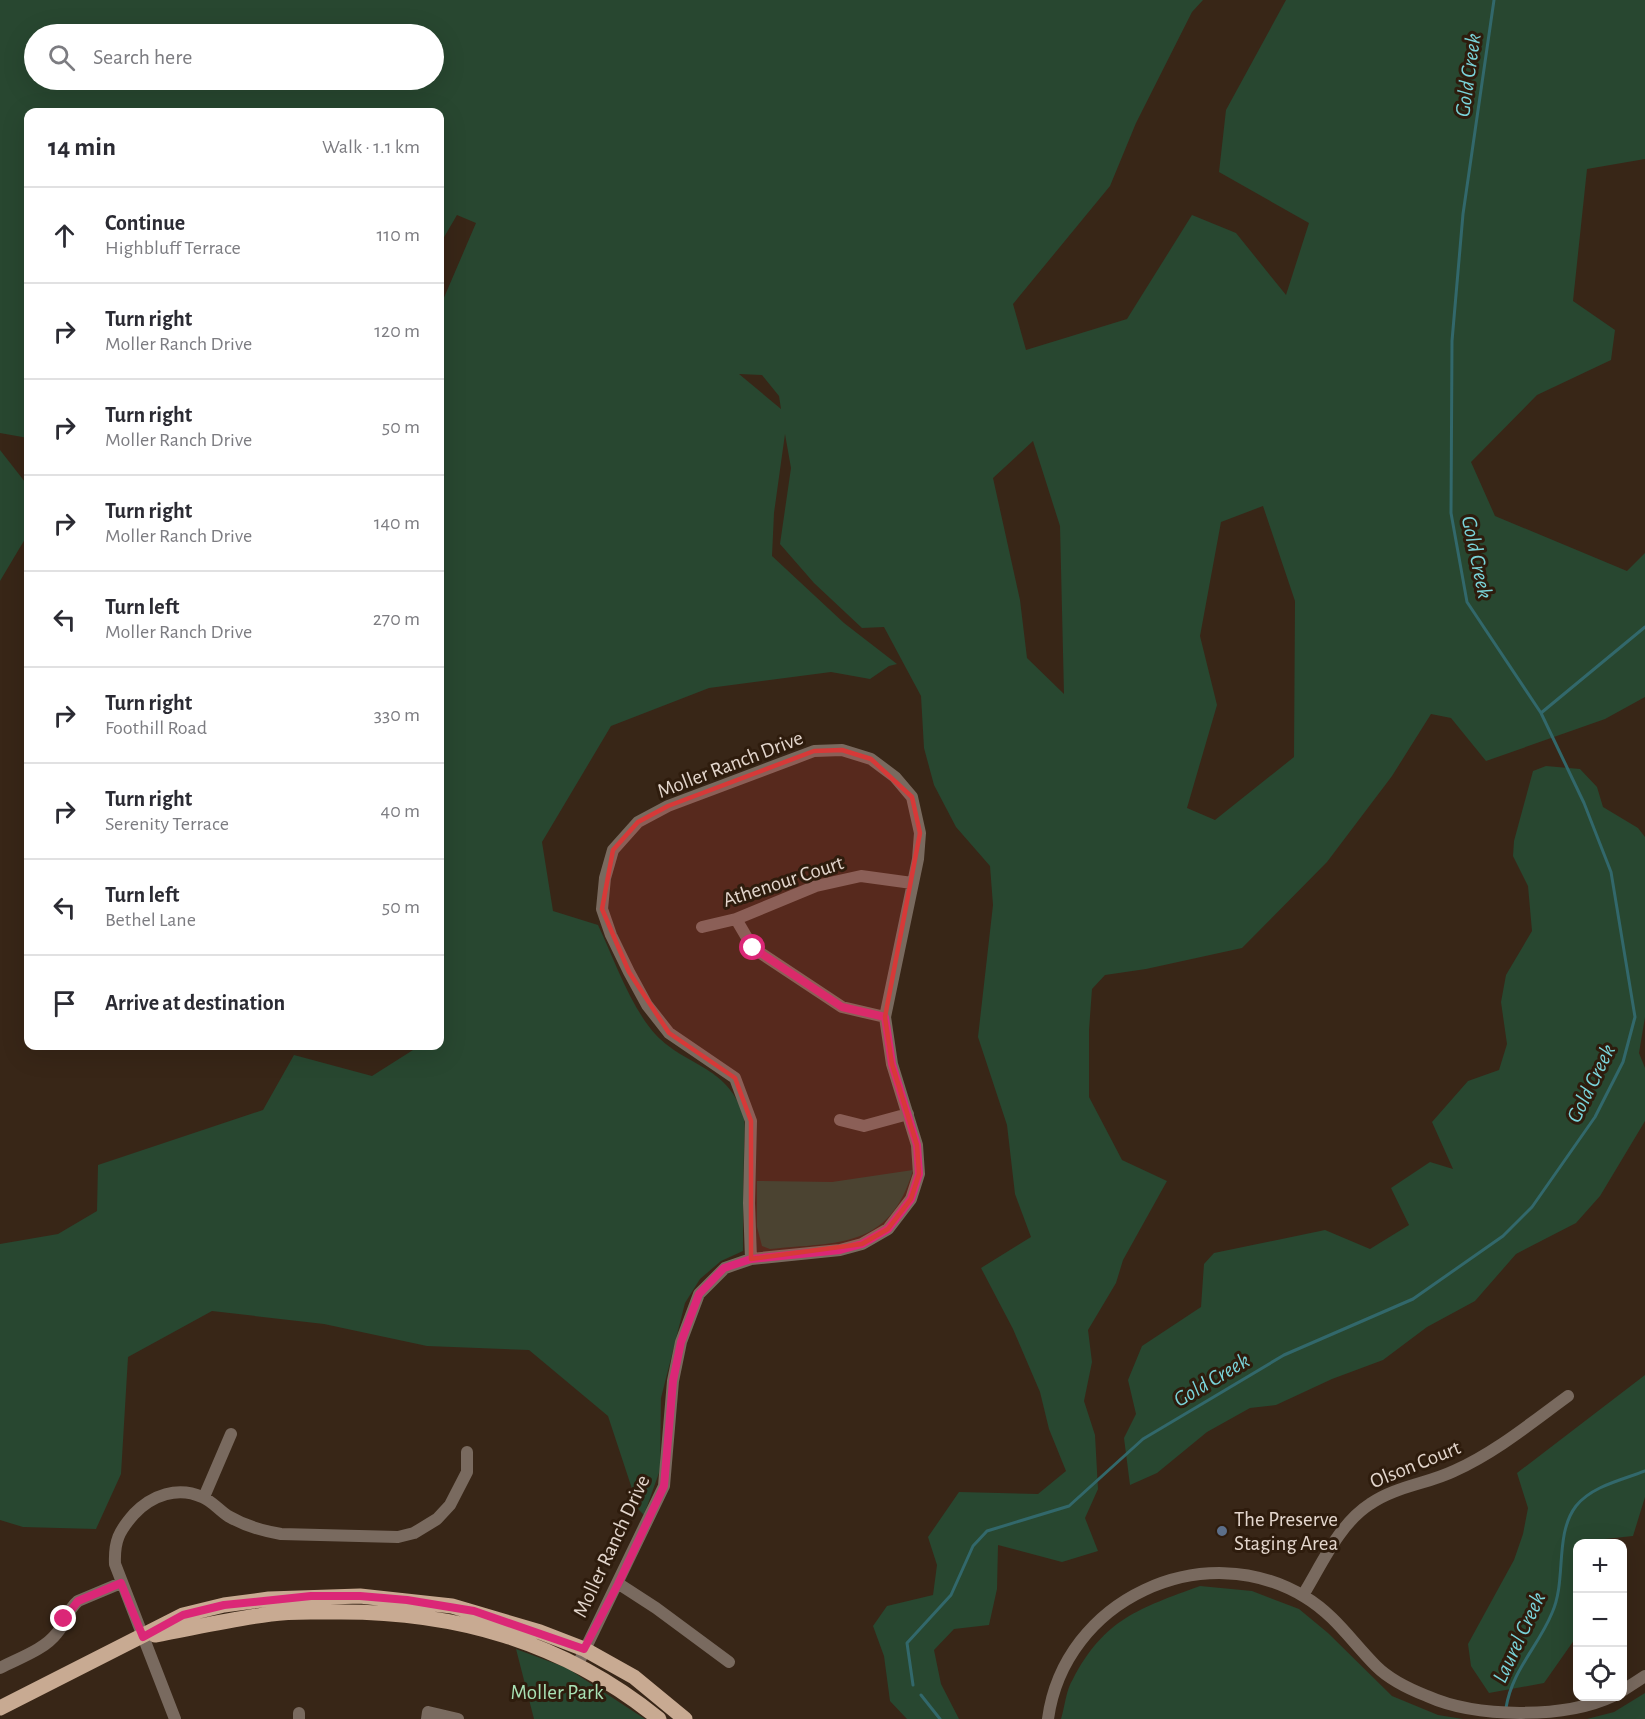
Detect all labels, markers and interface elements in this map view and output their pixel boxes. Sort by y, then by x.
search box [24,24,444,90]
water label: Gold Creek [1451,32,1485,118]
icon: search [45,41,78,74]
text: Search here [93,46,192,68]
text: 14 min [48,134,116,160]
text: Walk · 1.1 km [322,137,420,157]
text: Continue [105,212,185,234]
icon: ahead [48,219,81,252]
text: 110 m [376,225,420,245]
text: Highbluff Terrace [105,238,241,258]
text: Turn right [105,308,192,330]
icon: right [48,315,81,348]
text: 120 m [374,321,420,341]
text: Moller Ranch Drive [105,334,252,354]
text: Turn right [105,404,192,426]
icon: right [48,411,81,444]
text: 50 m [382,417,420,437]
text: Moller Ranch Drive [105,430,252,450]
text: Turn right [105,500,192,522]
icon: right [48,507,81,540]
text: 140 m [374,513,420,533]
water label: Gold Creek [1458,514,1497,601]
text: Moller Ranch Drive [105,526,252,546]
text: Turn left [105,596,179,618]
icon: left [48,603,81,636]
text: 270 m [373,609,420,629]
text: Moller Ranch Drive [105,622,252,642]
text: Turn right [105,692,192,714]
icon: right [48,699,81,732]
text: 330 m [374,705,420,725]
text: Foothill Road [105,718,207,738]
street label: Moller Ranch Drive [654,727,806,802]
text: Turn right [105,788,192,810]
icon: right [48,795,81,828]
text: 40 m [381,801,420,821]
text: Serenity Terrace [105,814,229,834]
street label: Athenour Court [720,852,846,911]
text: Turn left [105,884,179,906]
icon: left [48,891,81,924]
text: 50 m [382,897,420,917]
text: Bethel Lane [105,910,196,930]
route start [739,934,765,960]
icon: arrive [48,987,81,1020]
text: Arrive at destination [105,992,285,1014]
water label: Gold Creek [1563,1041,1619,1126]
water label: Gold Creek [1170,1349,1253,1411]
street label: Olson Court [1367,1437,1464,1492]
street label: Moller Ranch Drive [569,1472,654,1621]
place label: The Preserve Staging Area [1234,1509,1339,1554]
marker: The Preserve Staging Area [1215,1524,1229,1538]
map controls [1573,1539,1627,1701]
button: + [1573,1539,1627,1593]
water label: Laurel Creek [1488,1589,1549,1686]
button: − [1573,1593,1627,1647]
route end [50,1605,76,1631]
button: locate [1573,1647,1627,1701]
park label: Moller Park [510,1682,604,1703]

